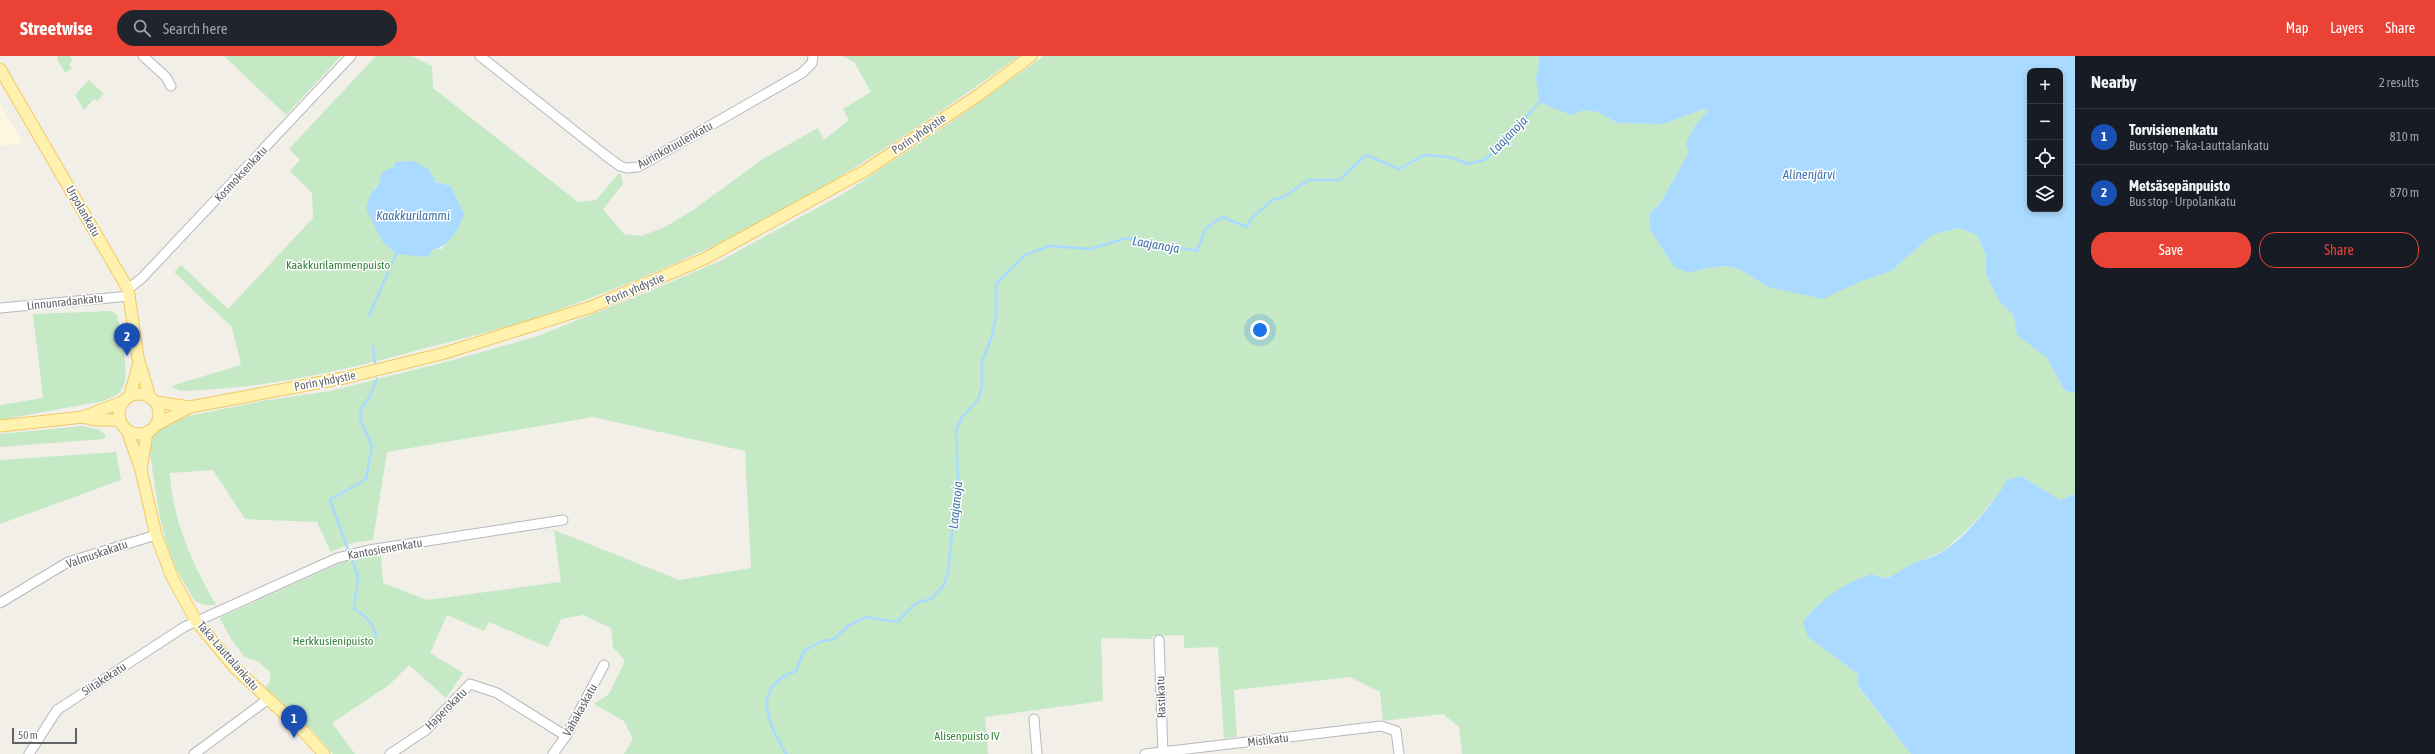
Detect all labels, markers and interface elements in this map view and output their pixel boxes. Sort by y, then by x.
search box [117,10,397,46]
text: Streetwise [20,17,93,39]
icon: search [131,17,153,39]
text: Search here [163,20,227,37]
text: Map [2286,20,2308,36]
text: Layers [2330,20,2363,36]
text: Share [2385,20,2415,36]
map controls [2027,68,2063,212]
button: + [2027,68,2063,104]
text: Nearby [2091,72,2137,92]
text: 2 results [2379,75,2419,90]
button: − [2027,104,2063,140]
street label: Porin yhdystie [889,111,949,157]
water label: Laajanoja [1486,113,1530,158]
street label: Aurinkotuulenkatu [635,118,715,171]
text: Torvisienenkatu [2129,121,2218,138]
text: 1 [2101,129,2107,144]
text: 810 m [2390,129,2419,144]
text: Bus stop · Taka-Lauttalankatu [2129,138,2269,153]
button: locate [2027,140,2063,176]
street label: Kosmoksenkatu [212,143,270,205]
water label: Alinenjärvi [1782,167,1835,182]
button: layers [2027,176,2063,212]
text: Metsäsepänpuisto [2129,177,2230,194]
street label: Urpolankatu [63,183,103,239]
text: 2 [2101,185,2107,200]
text: 870 m [2390,185,2419,200]
text: Bus stop · Urpolankatu [2129,194,2236,209]
water label: Kaakkurilammi [376,208,450,223]
button: Save [2091,232,2251,268]
button: Share [2259,232,2419,268]
water label: Laajanoja [1131,233,1181,256]
park label: Kaakkurilammenpuisto [286,258,390,272]
street label: Porin yhdystie [604,270,666,308]
street label: Linnunradankatu [26,291,104,313]
your location [1250,320,1270,340]
pin: 2 [114,323,140,356]
street label: Porin yhdystie [293,368,357,394]
water label: Laajanoja [946,481,965,530]
street label: Kantosienenkatu [347,536,424,562]
street label: Valmuskakatu [64,537,130,571]
street label: Taka-Lauttalankatu [194,619,262,694]
park label: Herkkusienipuisto [293,634,374,648]
street label: Siitakekatu [79,659,129,699]
street label: Rastikatu [1153,675,1169,718]
street label: Vahakaskatu [560,681,600,739]
street label: Haperokatu [422,685,470,733]
pin: 1 [281,705,307,738]
scale bar [12,726,77,745]
text: 50 m [18,729,38,741]
park label: Alisenpuisto IV [934,729,1000,743]
street label: Mistikatu [1247,731,1290,749]

